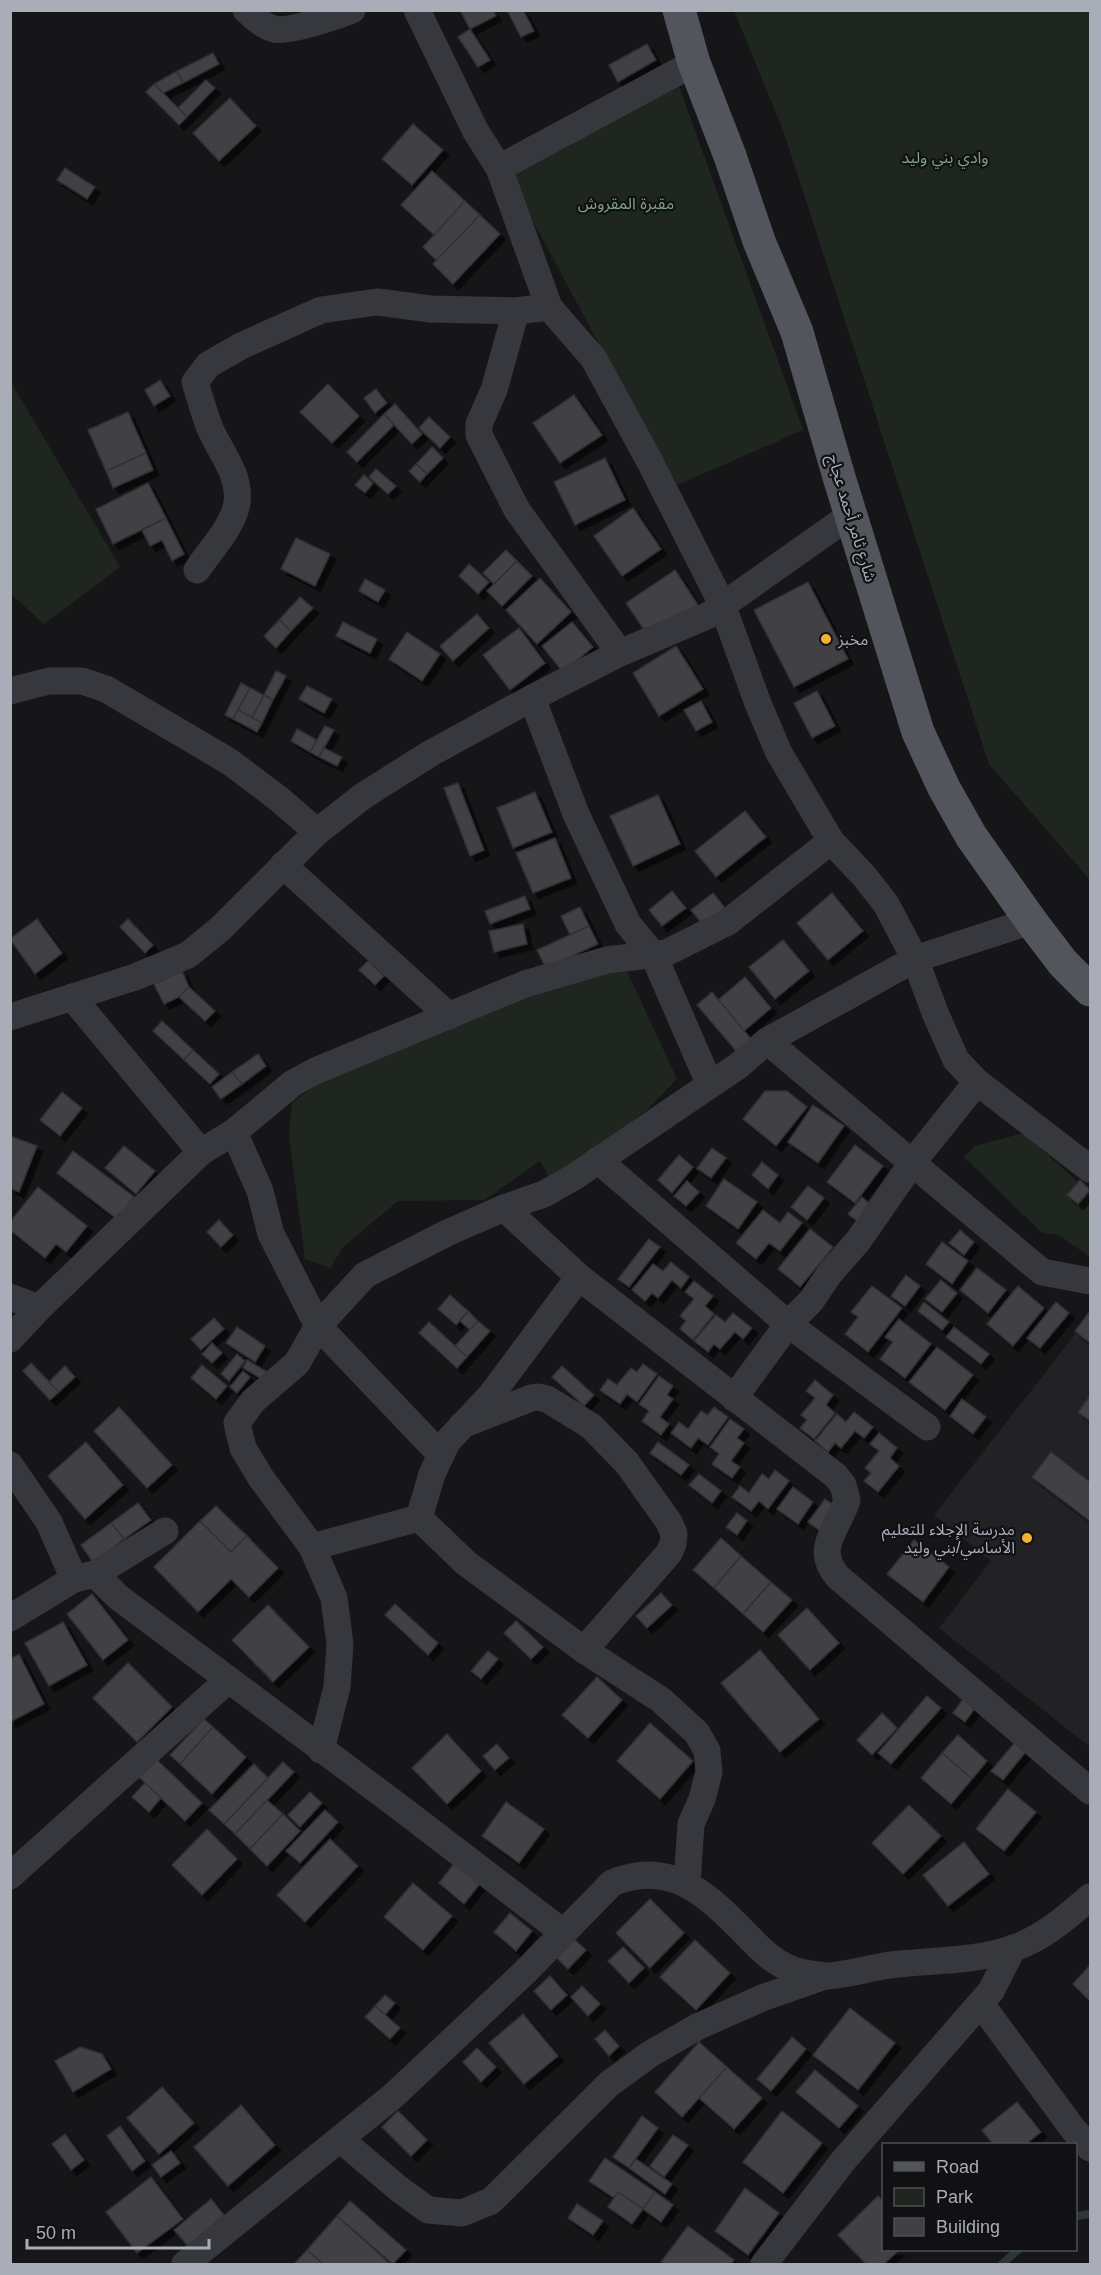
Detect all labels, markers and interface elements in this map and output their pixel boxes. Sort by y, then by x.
park label: وادي بني وليد [901,149,989,169]
park label: مقبرة المقروش [578,195,674,213]
street label: شارع ثامر أحمد عجاج [821,452,881,585]
place label: مخبز [837,631,868,649]
marker: مخبز [819,632,833,646]
place label: مدرسة الإجلاء للتعليم الأساسي/بني وليد [882,1521,1015,1559]
marker: مدرسة الإجلاء للتعليم الأساسي/بني وليد [1020,1531,1034,1545]
legend [882,2143,1077,2251]
text: Road [936,2157,979,2177]
text: Park [936,2187,974,2207]
scale bar [27,2212,208,2250]
text: Building [936,2217,1000,2237]
text: 50 m [36,2223,76,2243]

